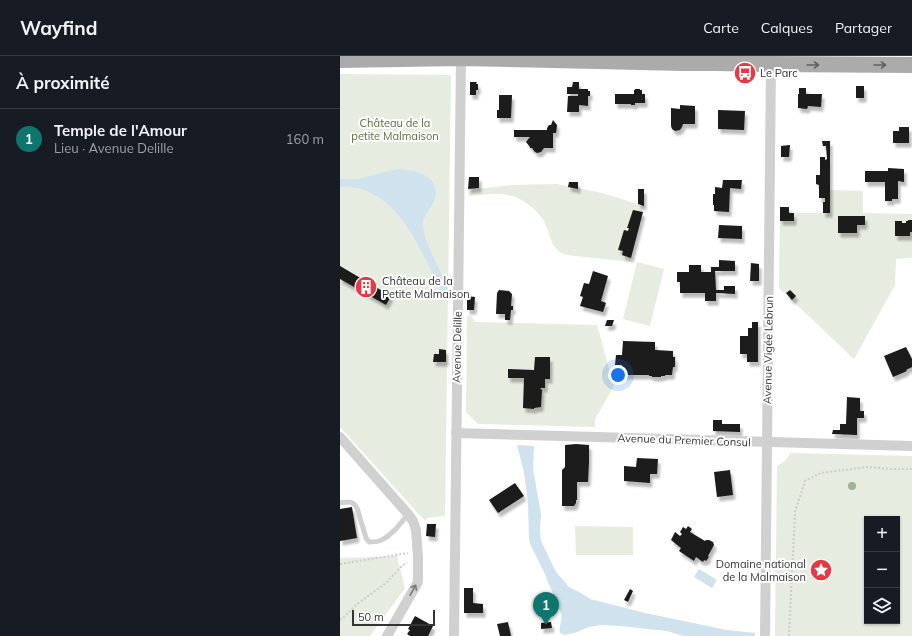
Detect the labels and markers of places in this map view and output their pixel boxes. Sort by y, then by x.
bus stop icon: Le Parc [732,60,758,86]
place label: Le Parc [760,66,798,80]
building icon: Château de la Petite Malmaison [353,274,379,300]
place label: Château de la Petite Malmaison [382,274,470,301]
place label: Domaine national de la Malmaison [716,557,806,584]
place icon: Domaine national de la Malmaison [808,557,834,583]
pin: 1 [533,592,559,625]

